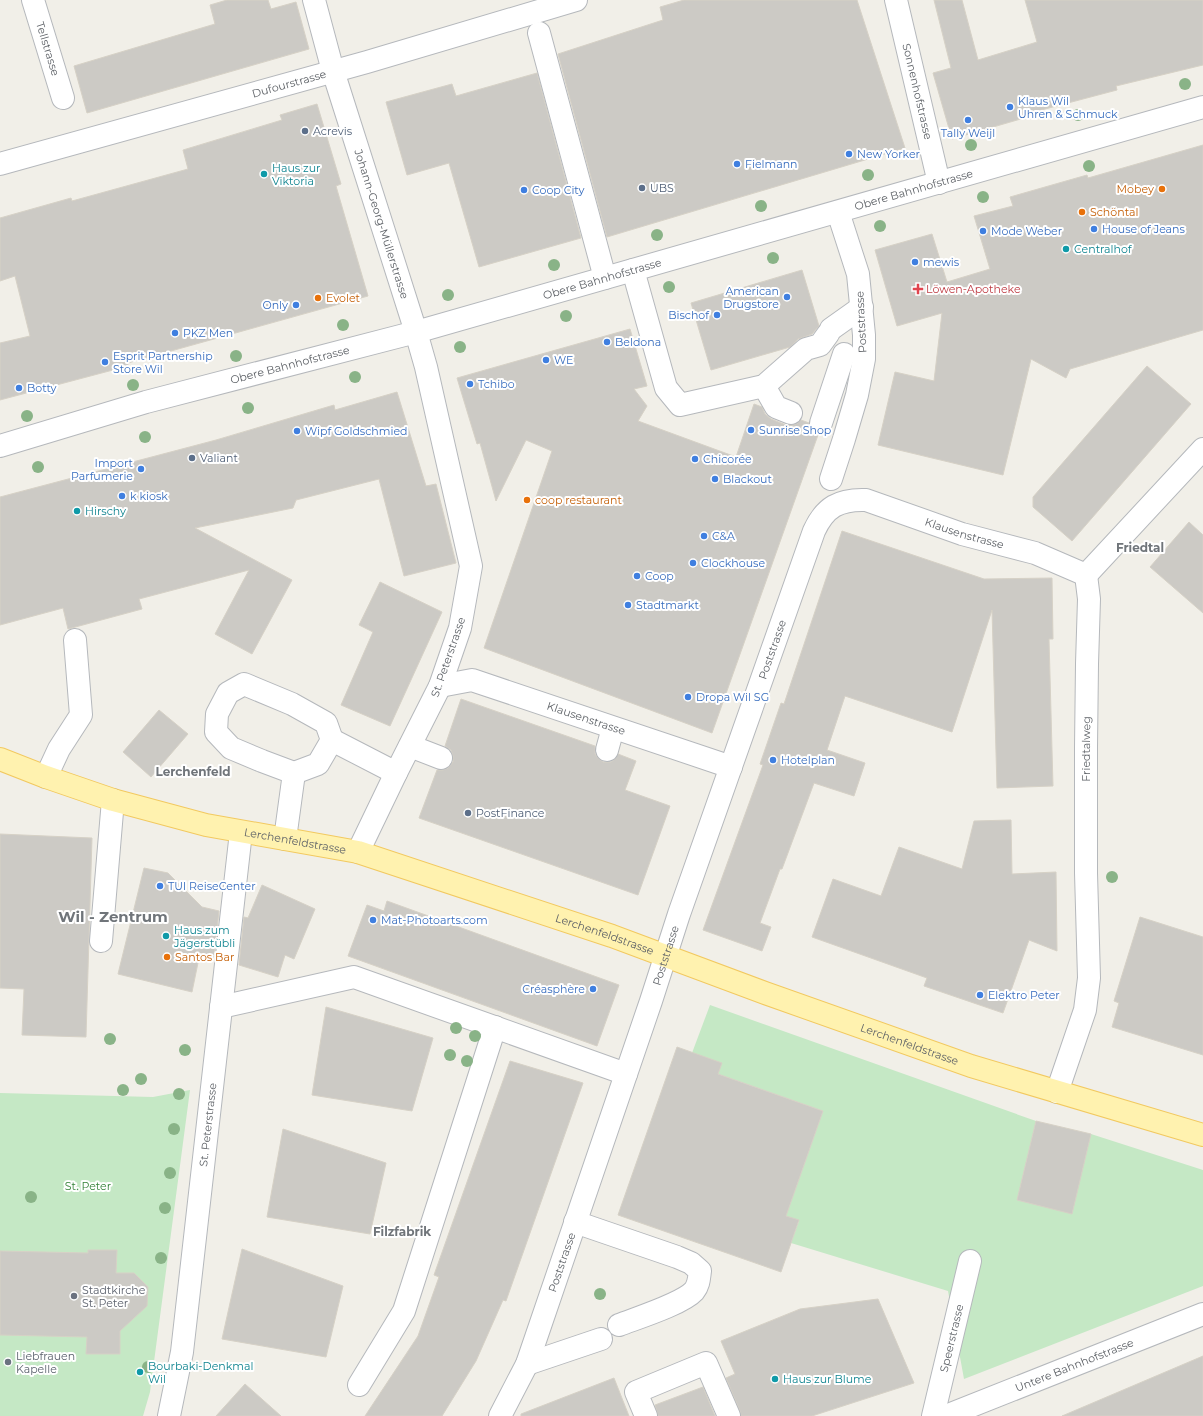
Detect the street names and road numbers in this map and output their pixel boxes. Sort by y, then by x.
street label: Tellstrasse [33,20,63,78]
street label: Sonnenhofstrasse [899,42,936,141]
street label: Dufourstrasse [250,67,328,101]
street label: Johann-Georg-Müllerstrasse [351,146,412,301]
street label: Obere Bahnhofstrasse [853,166,975,213]
street label: Obere Bahnhofstrasse [541,255,663,302]
street label: Poststrasse [852,290,870,353]
street label: Obere Bahnhofstrasse [229,342,351,387]
street label: Klausenstrasse [923,514,1006,552]
street label: St. Peterstrasse [428,615,468,699]
street label: Poststrasse [755,618,789,681]
street label: Klausenstrasse [545,699,628,738]
street label: Friedtalweg [1079,716,1093,782]
street label: Lerchenfeldstrasse [243,825,348,857]
street label: Lerchenfeldstrasse [554,911,656,958]
street label: Poststrasse [649,923,682,987]
street label: Lerchenfeldstrasse [858,1020,961,1068]
street label: St. Peterstrasse [196,1082,220,1167]
street label: Poststrasse [545,1230,579,1294]
street label: Speerstrasse [937,1302,967,1374]
street label: Untere Bahnhofstrasse [1013,1335,1136,1395]

